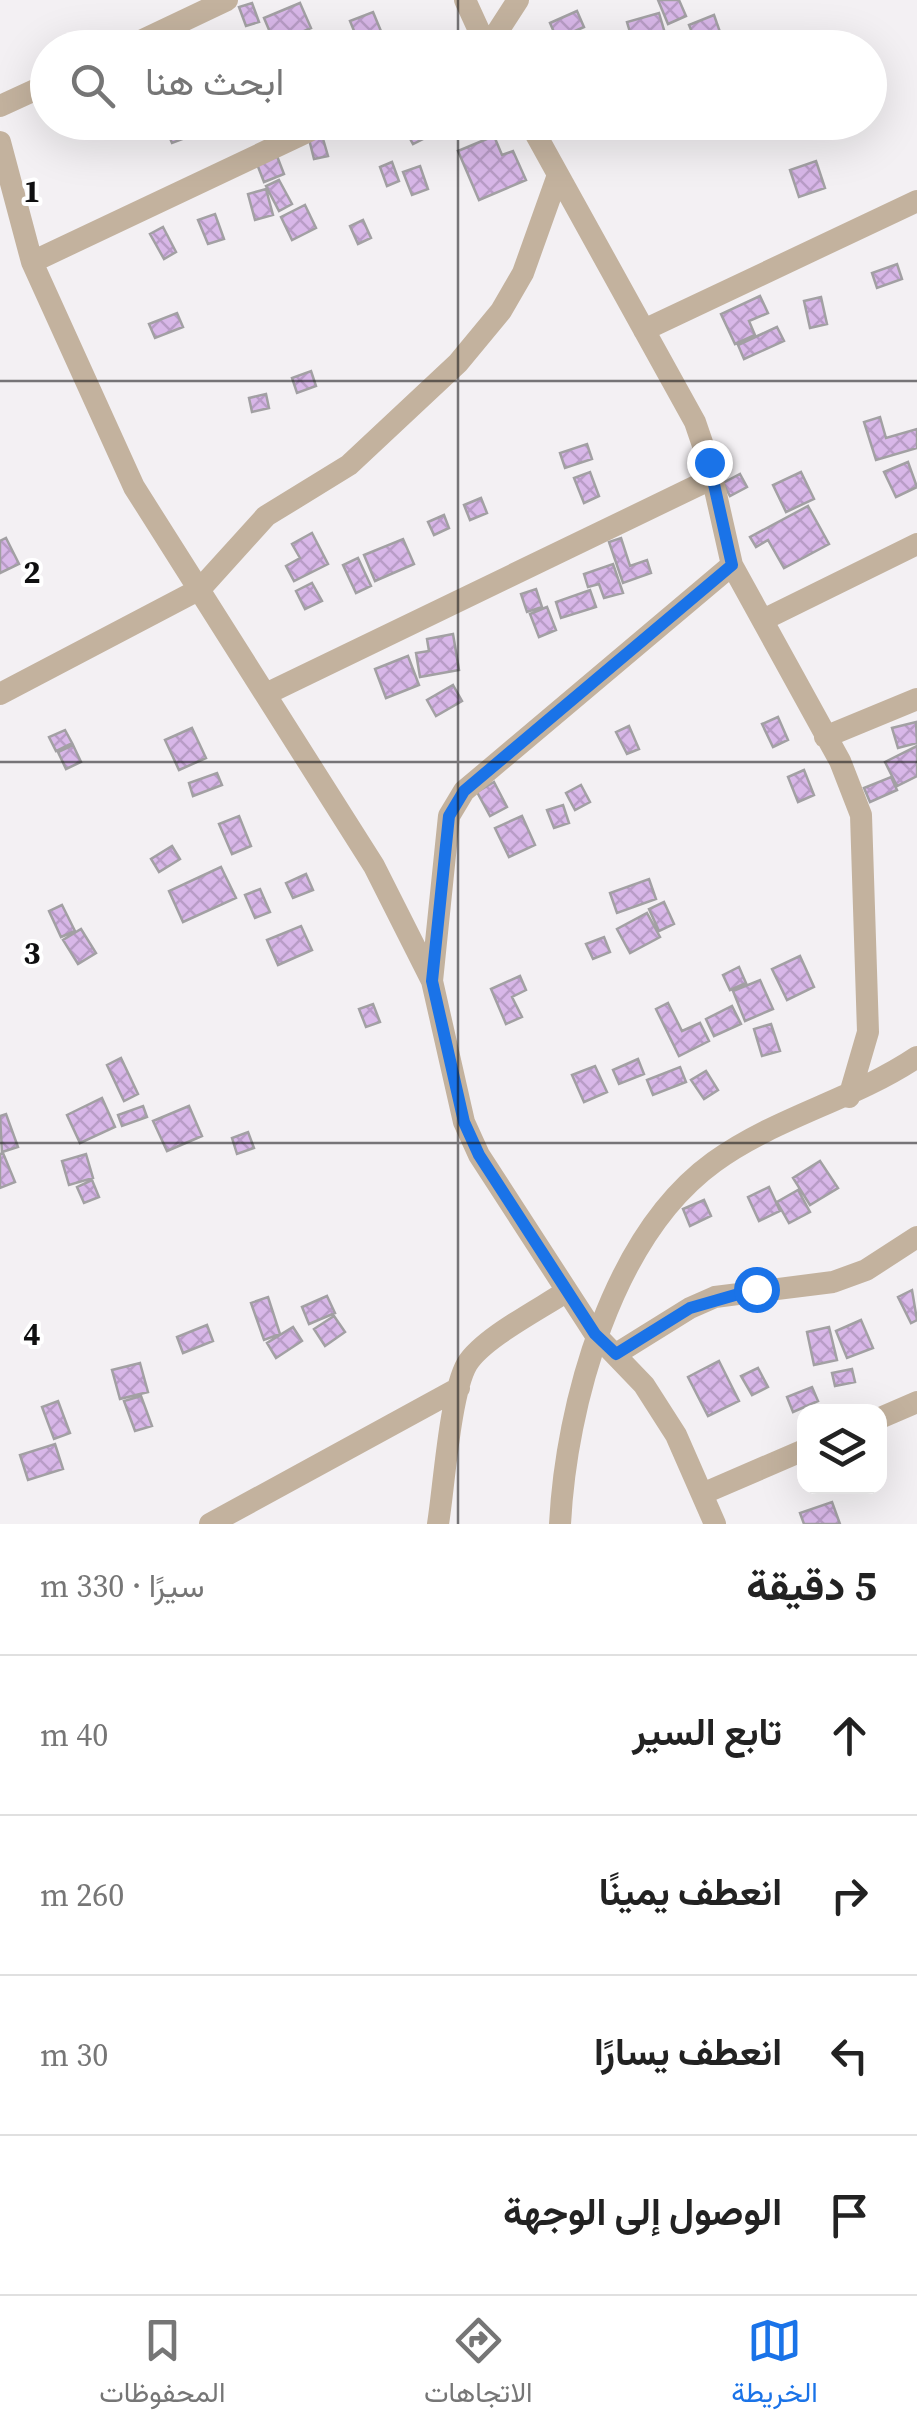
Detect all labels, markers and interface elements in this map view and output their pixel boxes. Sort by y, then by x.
search box [30,30,887,140]
text: ابحث هنا [145,56,284,108]
icon: search [65,58,120,113]
text: 1 [23,169,41,213]
route end [687,440,733,486]
text: 2 [23,550,41,594]
text: 3 [23,931,41,975]
route start [734,1267,780,1313]
text: 4 [23,1312,41,1356]
map controls [797,1404,887,1494]
button: layers [797,1404,887,1494]
text: 5 دقيقة [746,1556,877,1614]
text: سيرًا · 330 m [40,1564,204,1608]
text: تابع السير [632,1706,782,1758]
icon: ahead [822,1708,877,1763]
text: 40 m [40,1713,108,1757]
text: انعطف يمينًا [599,1866,782,1918]
icon: right [822,1868,877,1923]
text: 260 m [40,1873,124,1917]
text: انعطف يسارًا [594,2026,782,2078]
icon: left [822,2028,877,2083]
text: 30 m [40,2033,108,2077]
text: الوصول إلى الوجهة [503,2186,782,2238]
icon: arrive [822,2188,877,2243]
tab: المحفوظات [99,2313,225,2417]
tab: الاتجاهات [424,2313,533,2417]
tab: الخريطة [731,2313,818,2417]

